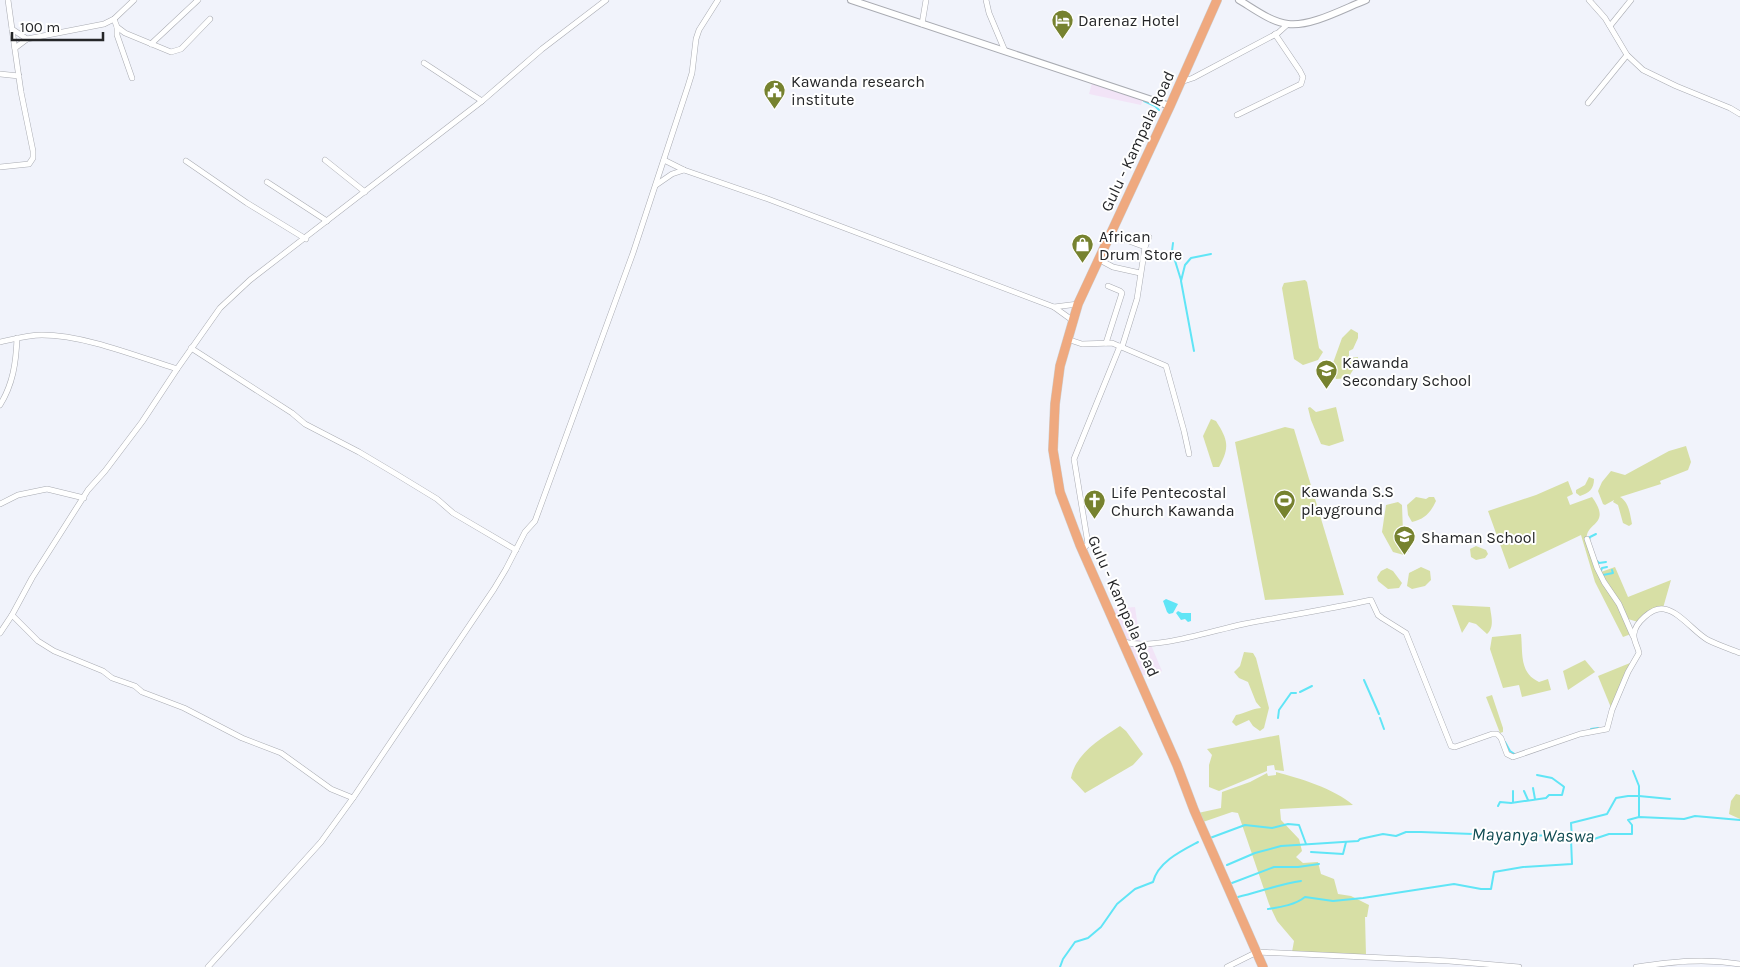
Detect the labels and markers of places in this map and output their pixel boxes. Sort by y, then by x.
hotel icon: Darenaz Hotel [1050,8,1074,39]
place label: Darenaz Hotel [1078,11,1179,30]
place label: Kawanda research institute [791,72,925,109]
public building icon: Kawanda research institute [763,78,787,109]
place label: African Drum Store [1099,227,1182,264]
shop icon: African Drum Store [1071,233,1095,264]
place label: Kawanda Secondary School [1342,353,1471,390]
school or university icon: Kawanda Secondary School [1314,359,1338,390]
place label: Kawanda S.S playground [1301,482,1394,519]
place label: Life Pentecostal Church Kawanda [1111,483,1235,520]
sports icon: Kawanda S.S playground [1273,488,1297,519]
church icon: Life Pentecostal Church Kawanda [1083,489,1107,520]
school or university icon: Shaman School [1393,525,1417,556]
place label: Shaman School [1421,528,1536,547]

